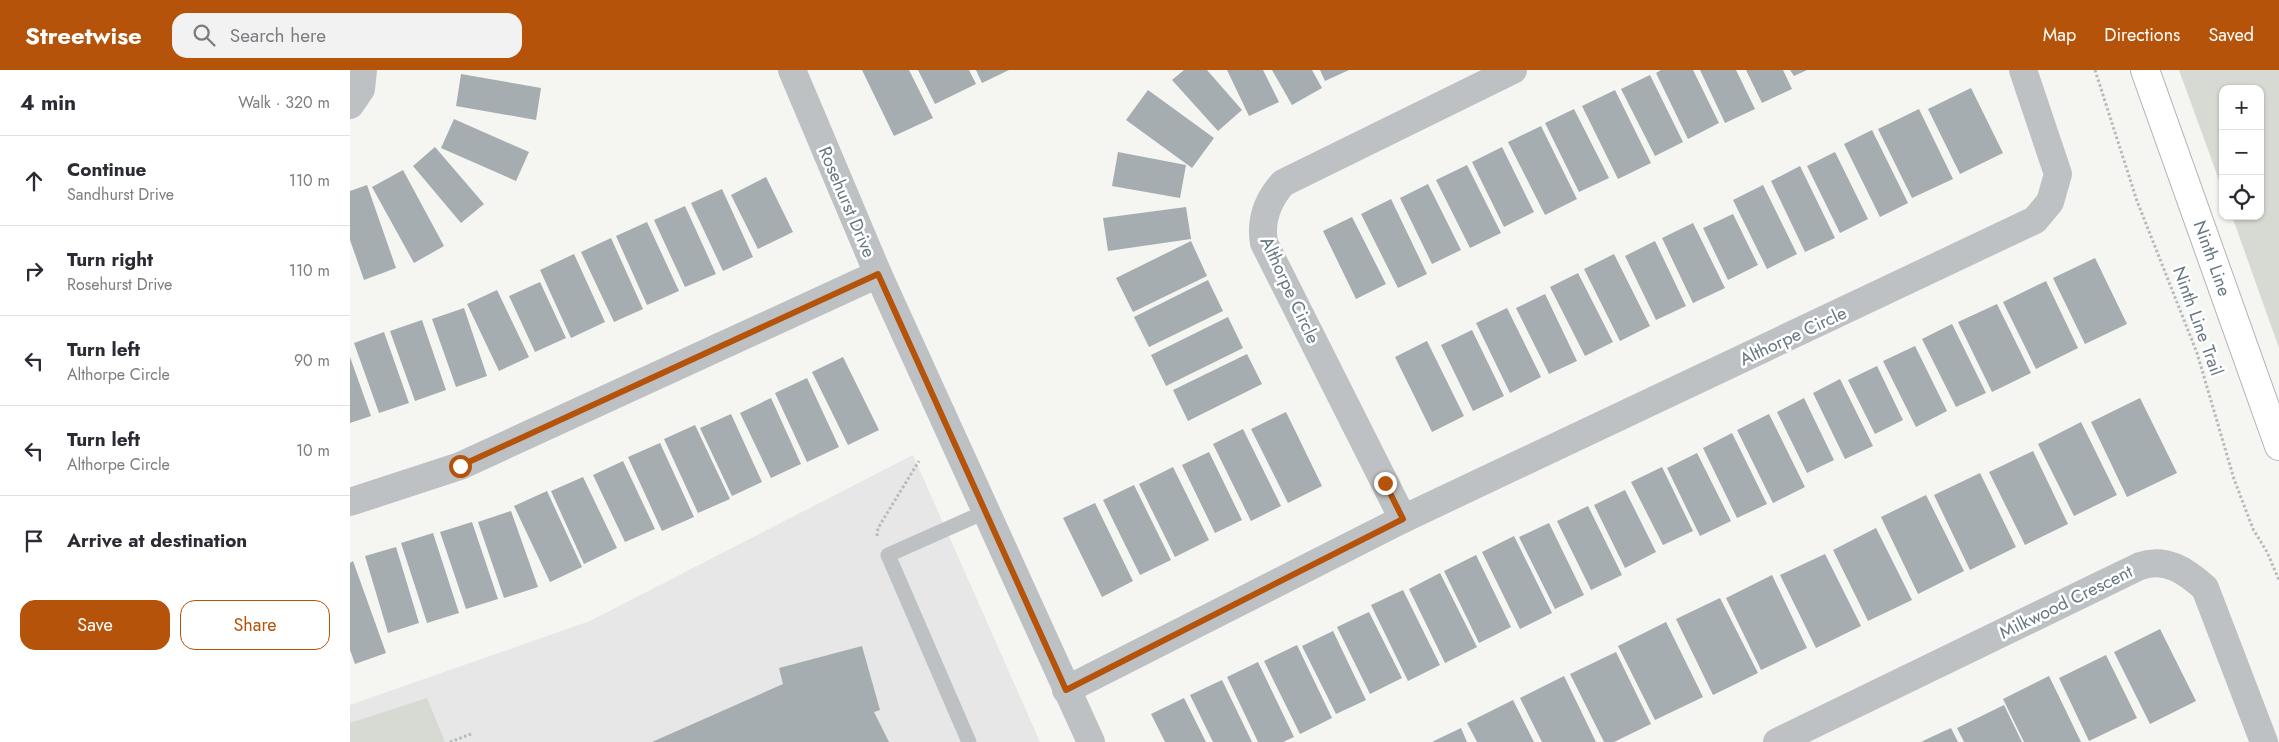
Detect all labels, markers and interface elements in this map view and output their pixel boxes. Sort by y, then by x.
search box [172,13,522,58]
text: Streetwise [25,18,142,53]
icon: search [190,21,218,49]
text: Search here [230,22,326,49]
text: Map [2043,22,2076,48]
text: Directions [2104,22,2180,48]
text: Saved [2208,22,2254,48]
map controls [2219,85,2264,220]
button: + [2219,85,2264,130]
text: 4 min [20,88,76,118]
text: Walk · 320 m [238,91,330,114]
button: − [2219,130,2264,175]
street label: Rosehurst Drive [812,142,882,262]
text: Continue [67,156,146,183]
icon: ahead [20,167,48,195]
text: 110 m [289,169,330,192]
button: locate [2219,175,2264,220]
text: Sandhurst Drive [67,183,174,206]
street label: Ninth Line [2187,217,2238,300]
street label: Althorpe Circle [1254,232,1326,348]
text: Turn right [67,246,153,273]
icon: right [20,257,48,285]
text: 110 m [289,259,330,282]
street label: Ninth Line Trail [2166,263,2230,379]
text: Rosehurst Drive [67,273,172,296]
street label: Althorpe Circle [1735,300,1851,372]
text: Turn left [67,336,140,363]
icon: left [20,347,48,375]
text: 90 m [294,349,330,372]
text: Althorpe Circle [67,363,170,386]
text: Turn left [67,426,140,453]
icon: left [20,437,48,465]
text: 10 m [296,439,330,462]
text: Althorpe Circle [67,453,170,476]
route start [449,455,472,478]
route end [1374,472,1397,495]
icon: arrive [20,527,48,555]
text: Arrive at destination [67,527,247,554]
street label: Milkwood Crescent [1995,558,2138,646]
button: Save [20,600,170,650]
button: Share [180,600,330,650]

